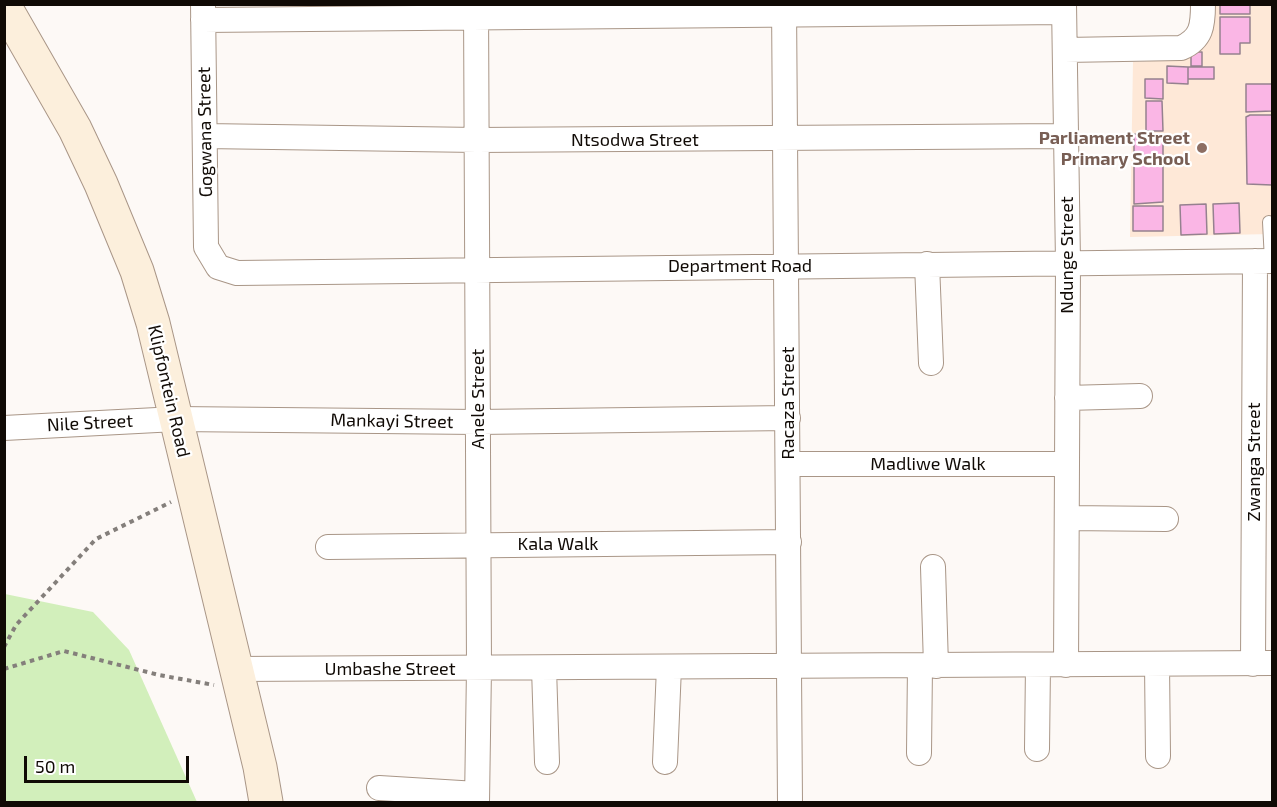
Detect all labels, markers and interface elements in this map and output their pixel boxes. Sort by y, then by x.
street label: Gogwana Street [193,67,217,197]
place label: Parliament Street Primary School [1039,127,1190,170]
street label: Ntsodwa Street [571,129,699,151]
marker: Parliament Street Primary School [1195,141,1209,155]
street label: Ndunge Street [1056,196,1078,314]
street label: Department Road [668,255,812,277]
street label: Klipfontein Road [143,323,195,459]
street label: Racaza Street [777,347,799,459]
street label: Anele Street [467,349,489,449]
street label: Zwanga Street [1243,402,1265,522]
street label: Mankayi Street [330,409,454,433]
street label: Nile Street [46,410,134,436]
street label: Madliwe Walk [870,453,986,475]
street label: Kala Walk [518,533,598,555]
street label: Umbashe Street [324,658,456,680]
scale bar [27,744,192,782]
text: 50 m [35,755,75,777]

